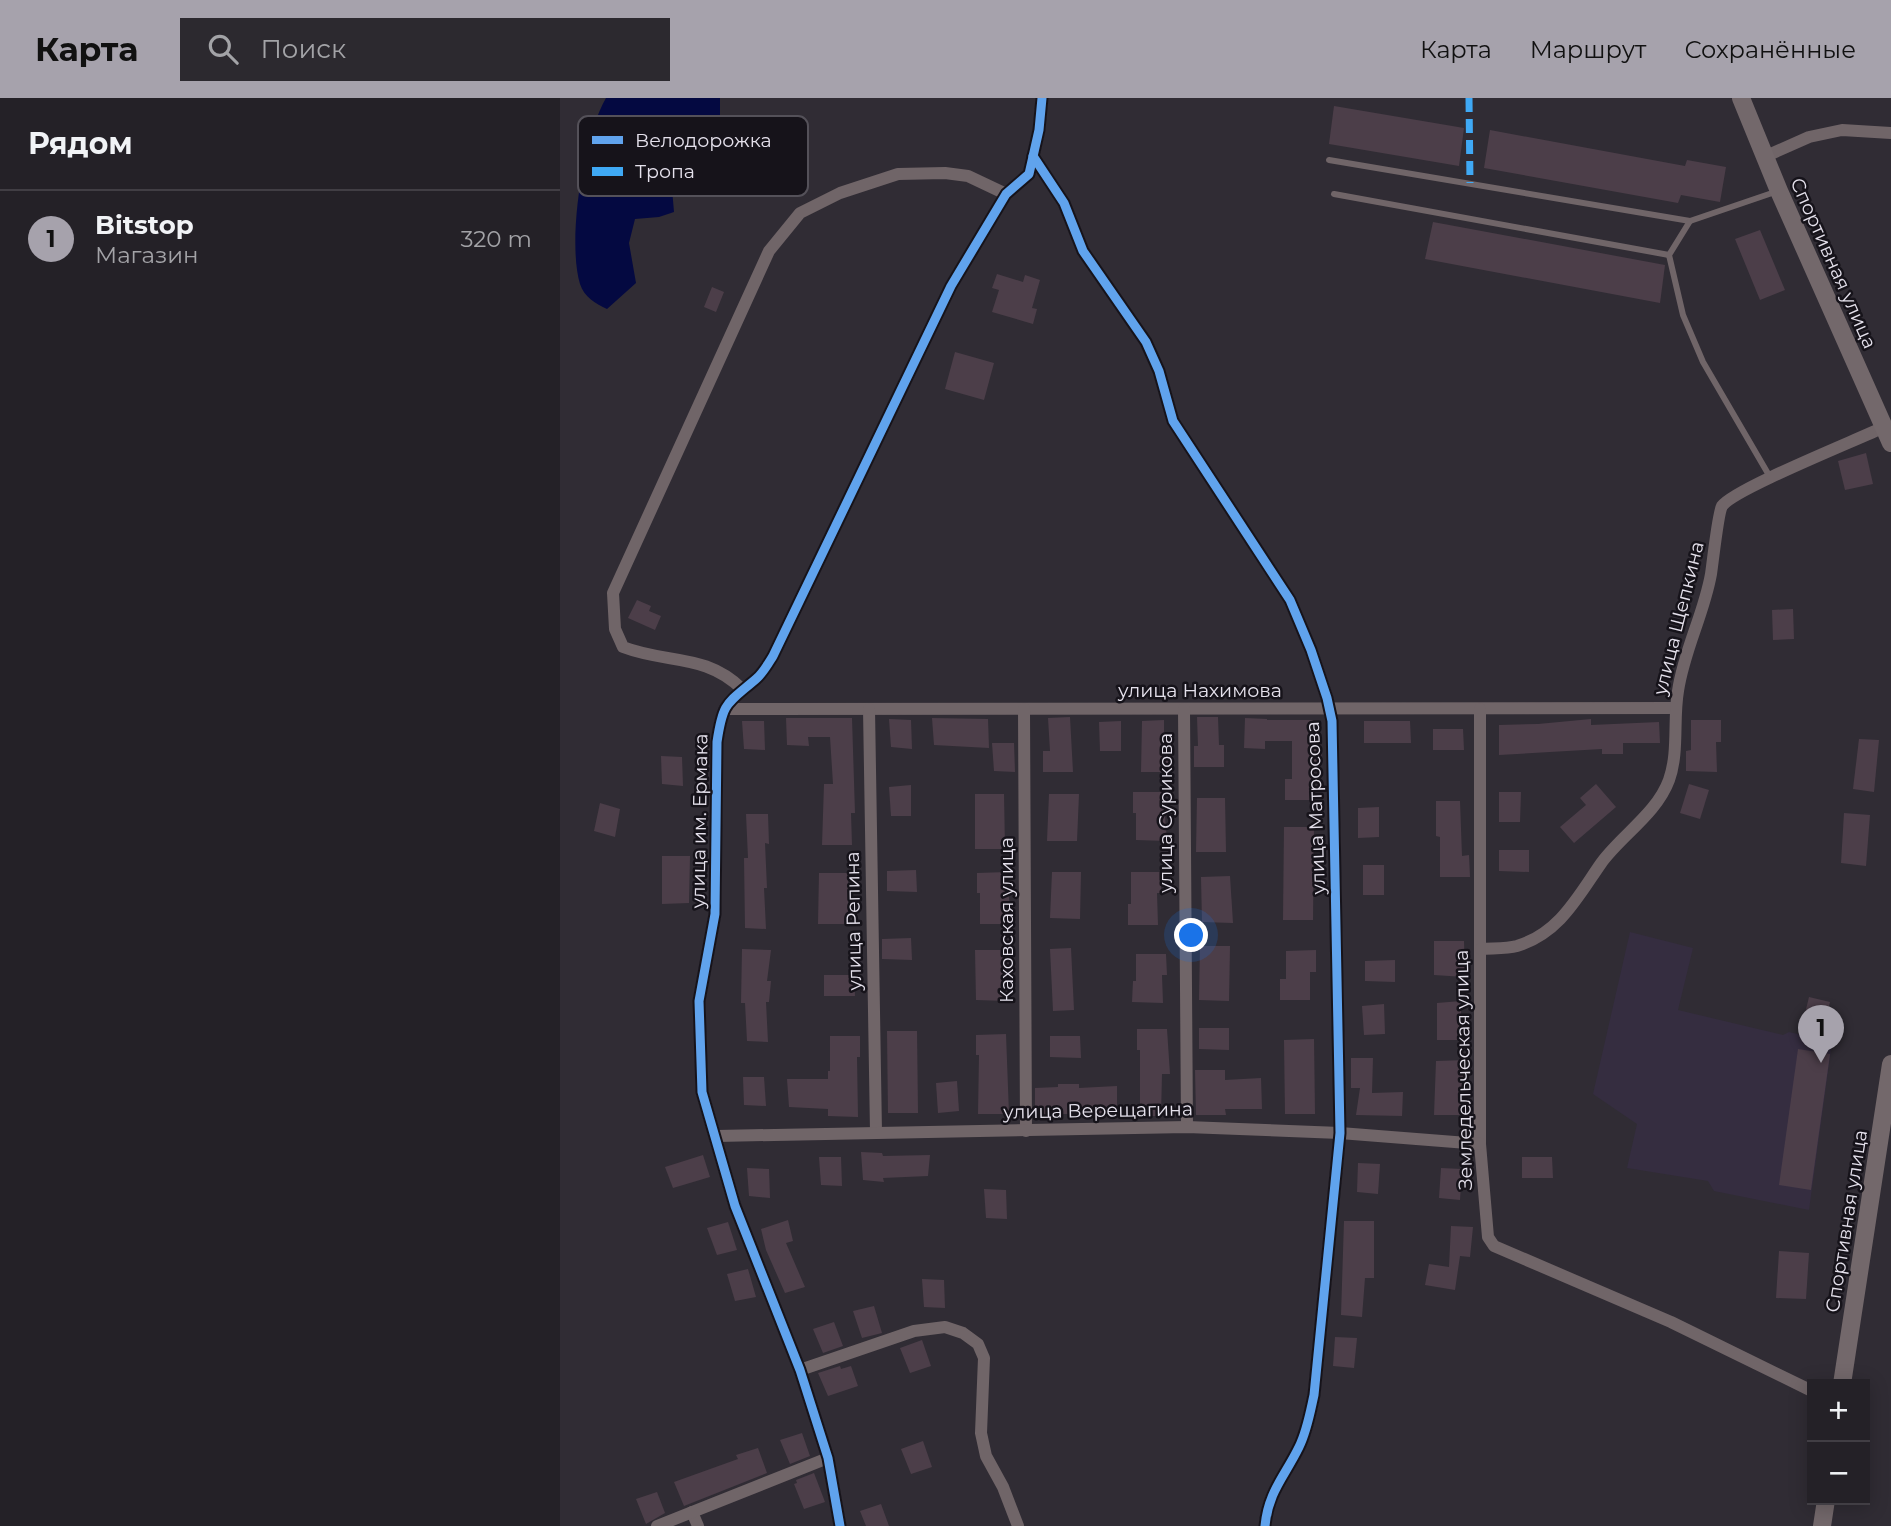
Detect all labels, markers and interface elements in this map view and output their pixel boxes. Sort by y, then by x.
search box [180,18,670,81]
text: Карта [35,29,138,69]
icon: search [204,30,242,68]
text: Поиск [260,33,346,65]
text: Карта [1420,35,1492,64]
text: Маршрут [1530,35,1646,64]
text: Сохранённые [1684,35,1856,64]
legend [578,116,808,196]
text: Рядом [28,125,133,162]
text: Велодорожка [635,129,772,152]
text: Тропа [635,160,695,183]
street label: Спортивная улица [1786,174,1882,352]
text: Bitstop [95,209,194,241]
text: 1 [46,225,56,253]
text: 320 m [460,225,532,253]
text: Магазин [95,241,199,269]
street label: улица Щепкина [1648,539,1709,698]
street label: улица Нахимова [1117,679,1282,702]
street label: улица Матросова [1301,721,1330,896]
street label: улица им. Ермака [686,733,713,910]
street label: улица Сурикова [1154,733,1177,894]
street label: Каховская улица [995,837,1018,1003]
street label: улица Репина [841,851,866,992]
your location [1174,918,1208,952]
street label: Земледельческая улица [1450,950,1477,1190]
pin: 1 [1798,1005,1844,1063]
street label: улица Верещагина [1002,1097,1193,1124]
street label: Спортивная улица [1821,1128,1872,1314]
map controls [1807,1379,1870,1505]
button: + [1807,1379,1870,1442]
button: − [1807,1442,1870,1505]

